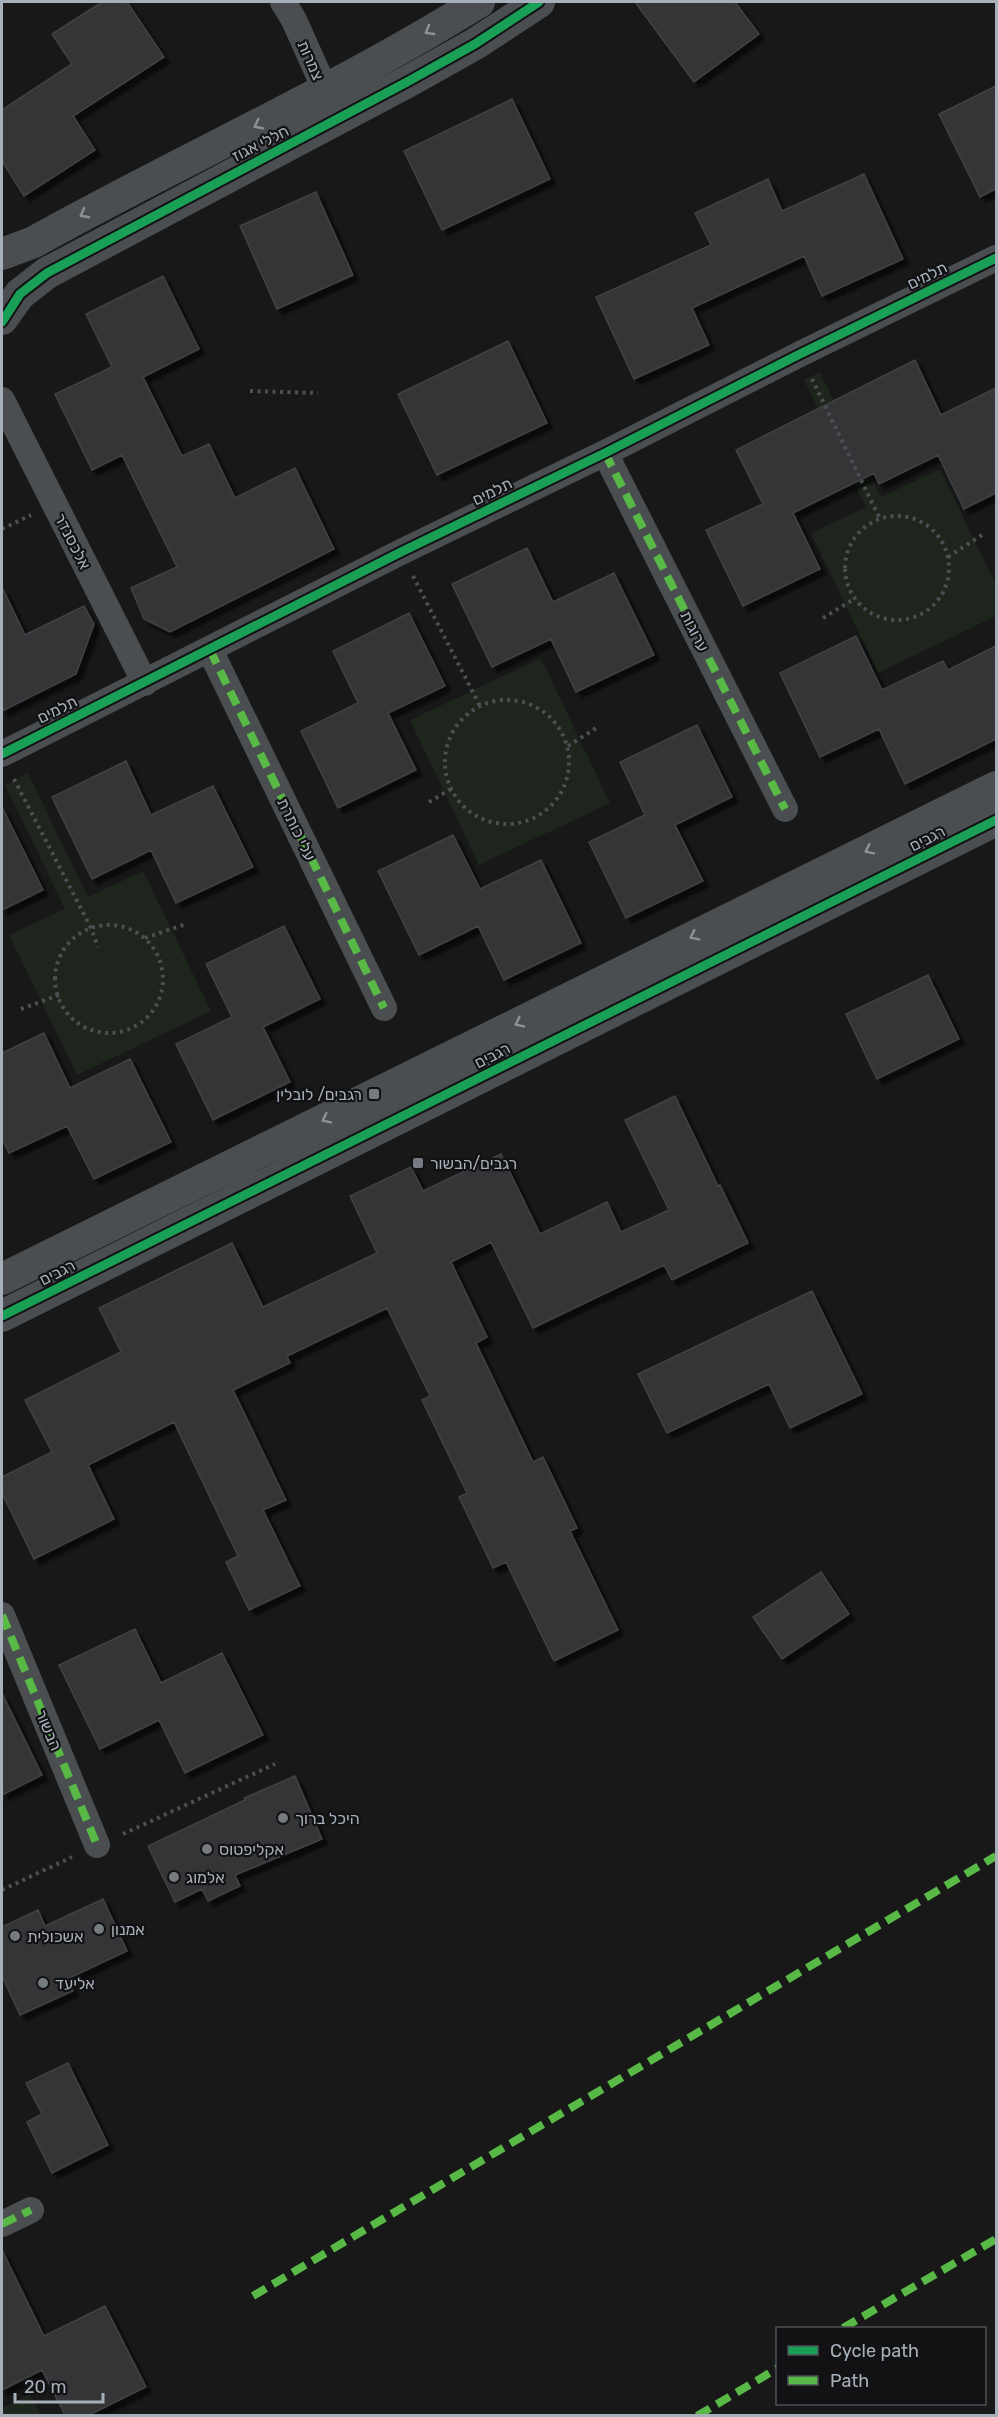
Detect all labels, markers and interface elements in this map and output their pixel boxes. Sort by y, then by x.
one-way arrow [425,24,435,36]
street label: צמרות [293,37,328,83]
one-way arrow [253,117,264,129]
street label: חללי אגוז [229,121,292,166]
one-way arrow [80,207,91,218]
street label: תלמים [904,258,950,293]
street label: תלמים [469,474,515,509]
street label: אלכסנדר [50,510,95,572]
street label: ערוגות [676,608,713,655]
street label: תלמים [34,692,80,727]
street label: עלי כותרת [273,795,320,864]
street label: רגבים [906,822,948,855]
one-way arrow [864,843,875,854]
one-way arrow [689,929,700,941]
one-way arrow [515,1015,526,1027]
street label: רגבים [471,1039,513,1072]
place label: רגבים/ לובלין [276,1085,362,1104]
marker: רגבים/ לובלין [367,1087,381,1101]
one-way arrow [321,1111,332,1123]
place label: רגבים/הבשור [430,1154,517,1173]
marker: רגבים/הבשור [411,1156,425,1170]
street label: רגבים [36,1256,78,1289]
street label: הבשור [31,1707,66,1754]
place label: היכל ברוך [295,1809,360,1828]
marker: היכל ברוך [276,1811,290,1825]
place label: אקליפטוס [219,1840,284,1859]
marker: אקליפטוס [200,1842,214,1856]
place label: אלמוג [186,1868,225,1887]
marker: אלמוג [167,1870,181,1884]
place label: אמנון [111,1920,145,1939]
marker: אמנון [92,1922,106,1936]
place label: אשכולית [27,1927,83,1946]
marker: אשכולית [8,1929,22,1943]
place label: אליעד [55,1974,95,1993]
marker: אליעד [36,1976,50,1990]
legend [776,2327,986,2405]
text: Cycle path [830,2340,919,2362]
scale bar [15,2366,104,2404]
text: Path [830,2370,869,2392]
text: 20 m [24,2376,66,2398]

